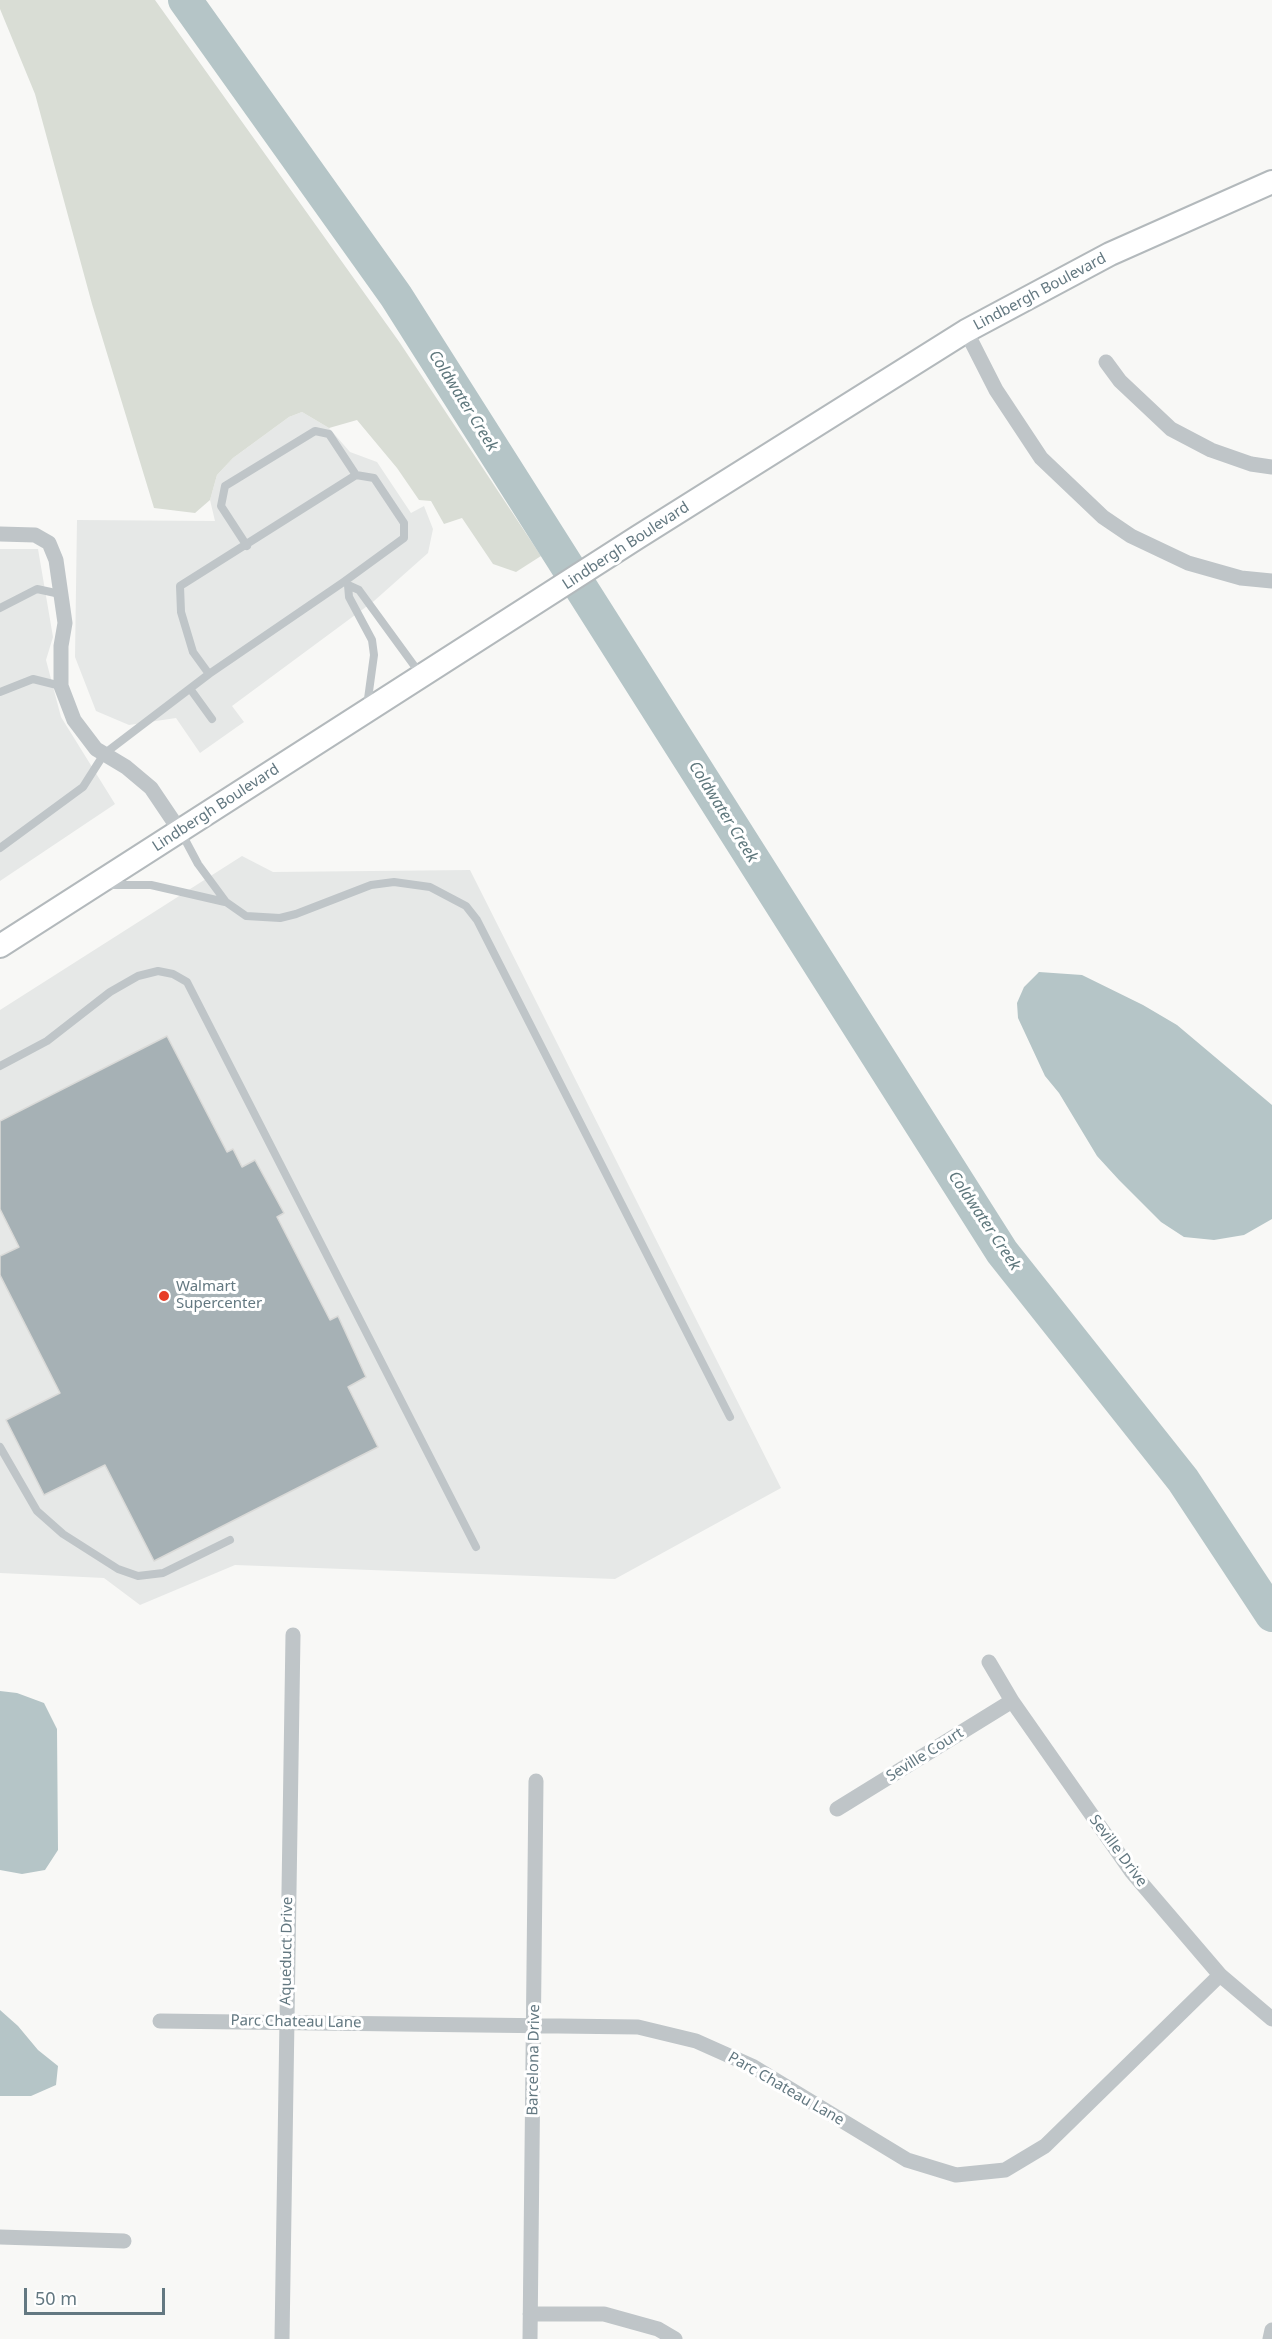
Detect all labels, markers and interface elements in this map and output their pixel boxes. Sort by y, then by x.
street label: Lindbergh Boulevard [971,249,1109,335]
water label: Coldwater Creek [424,347,502,455]
street label: Lindbergh Boulevard [559,498,693,594]
water label: Coldwater Creek [684,758,762,866]
street label: Lindbergh Boulevard [149,760,283,856]
water label: Coldwater Creek [944,1168,1024,1274]
place label: Walmart Supercenter [176,1278,262,1313]
marker: Walmart Supercenter [157,1289,171,1303]
street label: Seville Court [883,1724,967,1786]
street label: Seville Drive [1085,1812,1151,1890]
street label: Aqueduct Drive [277,1897,297,2005]
street label: Barcelona Drive [524,2004,544,2116]
street label: Parc Chateau Lane [230,2012,362,2032]
street label: Parc Chateau Lane [725,2048,847,2130]
scale bar [27,2276,168,2314]
text: 50 m [35,2286,77,2310]

